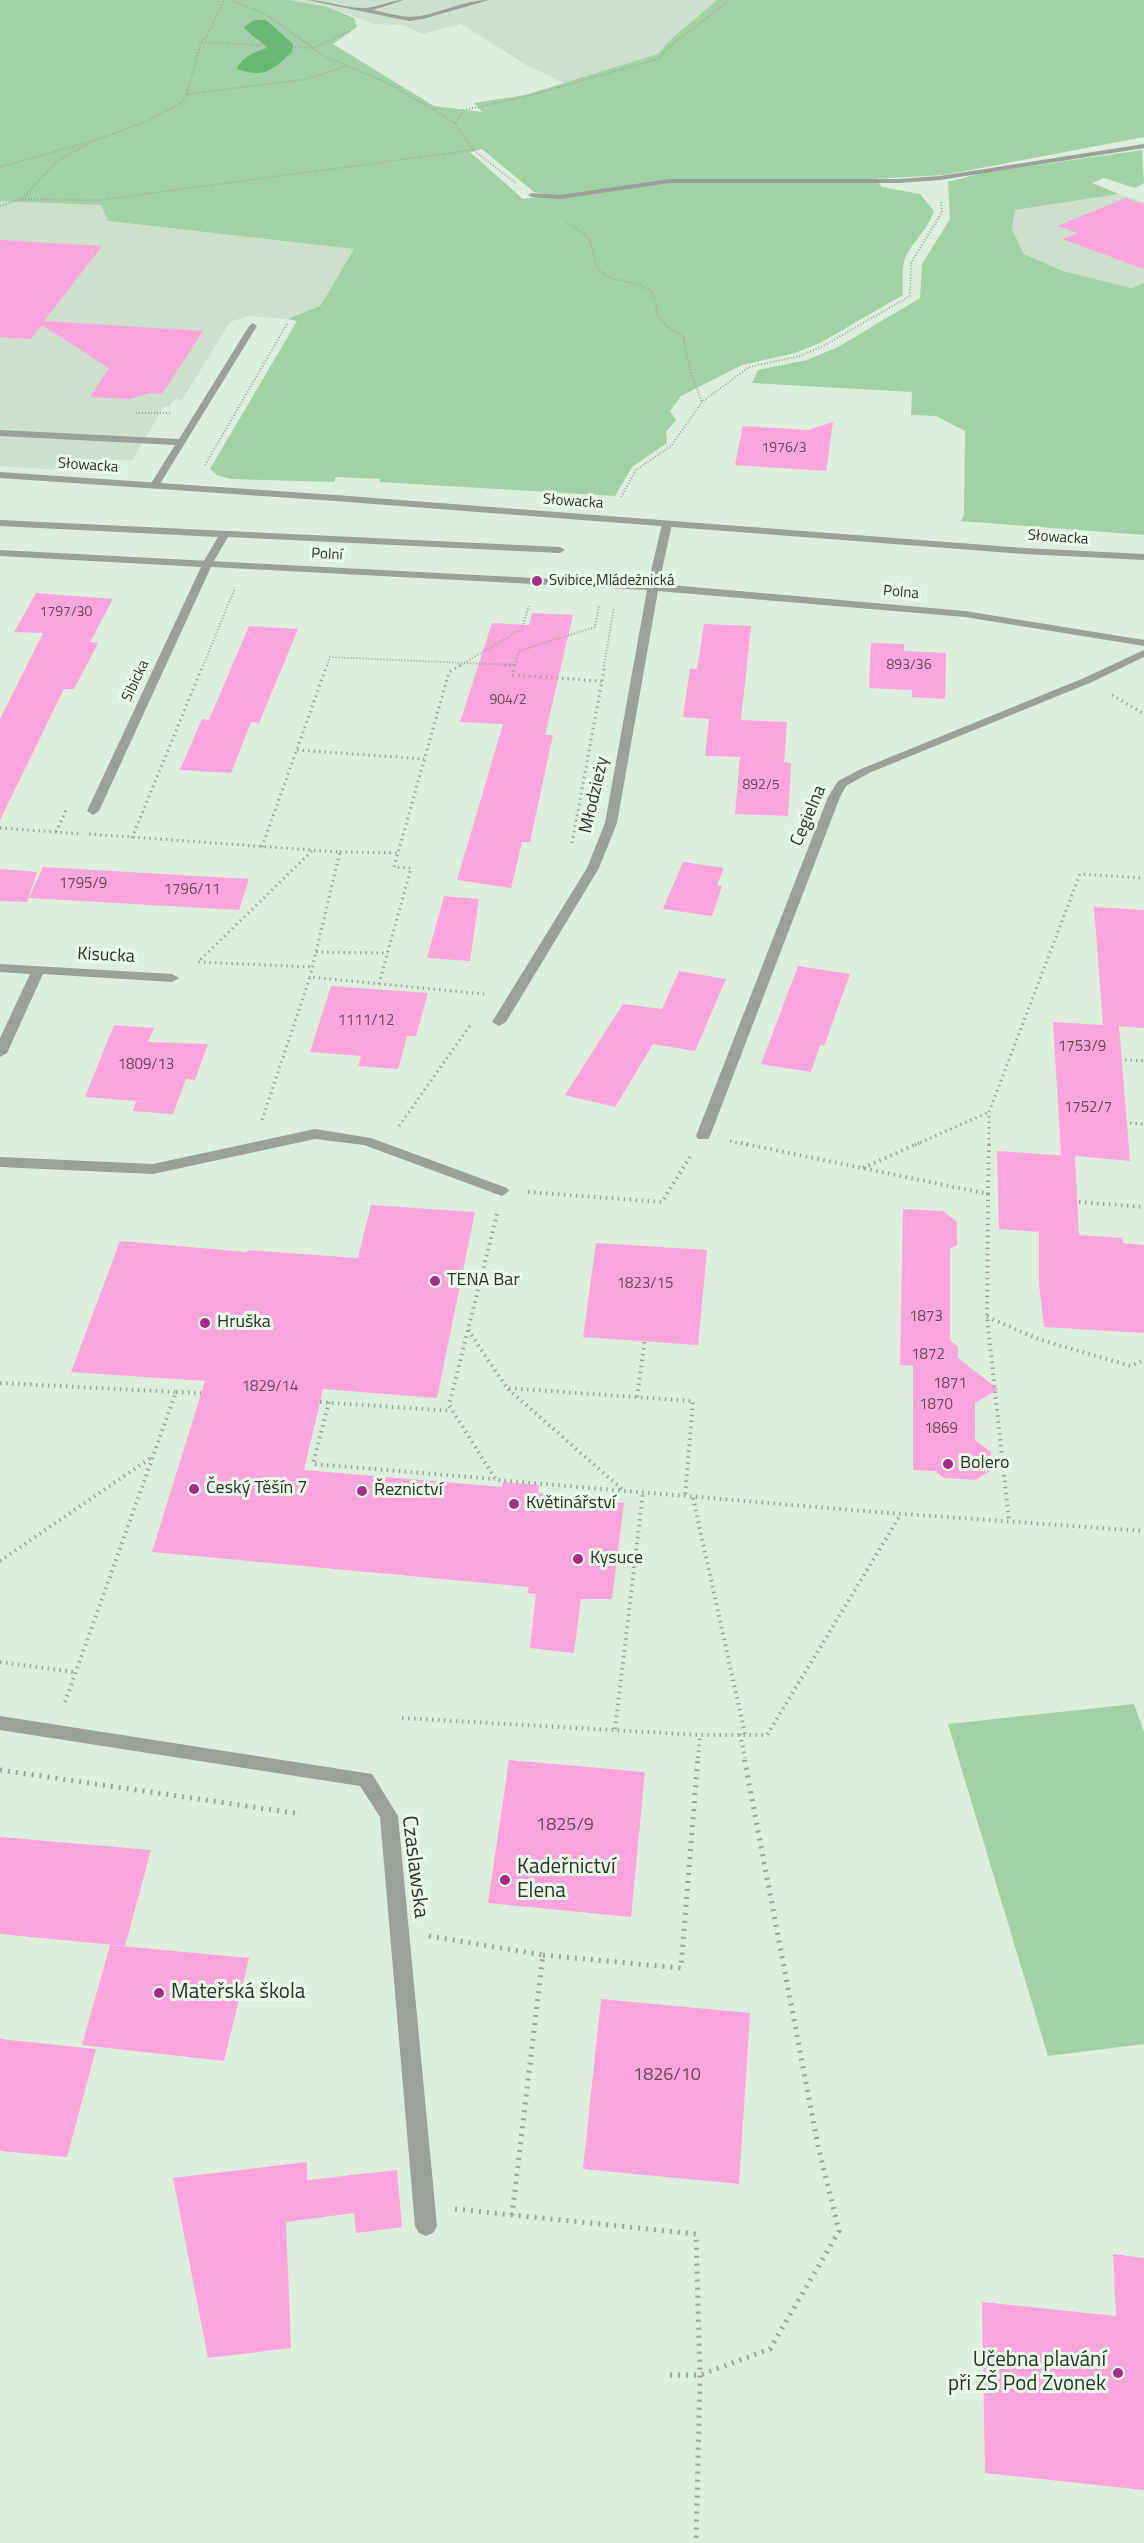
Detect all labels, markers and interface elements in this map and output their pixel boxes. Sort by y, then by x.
house number: 1976/3 [762,441,806,457]
street label: Słowacka [57,455,119,477]
street label: Słowacka [542,491,604,513]
street label: Słowacka [1027,527,1089,549]
street label: Polní [311,545,343,565]
place label: Svibice,Mládežnická [549,572,674,590]
marker: Svibice,Mládežnická [530,574,544,588]
street label: Polna [882,582,920,604]
house number: 1797/30 [40,605,92,621]
street label: Sibicka [119,657,153,705]
house number: 893/36 [887,658,931,674]
house number: 904/2 [489,693,527,709]
street label: Młodzieży [576,755,614,835]
house number: 892/5 [742,778,780,794]
street label: Cegielna [787,782,831,850]
house number: 1795/9 [59,875,107,893]
house number: 1796/11 [164,881,220,899]
street label: Kisucka [77,944,135,968]
house number: 1111/12 [338,1012,394,1030]
house number: 1753/9 [1058,1038,1106,1056]
house number: 1809/13 [118,1056,174,1074]
house number: 1752/7 [1064,1099,1112,1117]
place label: TENA Bar [447,1270,520,1292]
marker: TENA Bar [428,1274,442,1288]
house number: 1823/15 [617,1275,673,1293]
house number: 1873 [909,1308,943,1326]
place label: Hruška [217,1312,271,1334]
marker: Hruška [198,1316,212,1330]
house number: 1872 [911,1346,945,1364]
house number: 1871 [933,1375,967,1393]
house number: 1829/14 [242,1378,298,1396]
house number: 1870 [919,1396,953,1414]
house number: 1869 [924,1420,958,1438]
place label: Bolero [960,1453,1009,1475]
marker: Bolero [941,1457,955,1471]
place label: Český Těšín 7 [206,1478,307,1500]
place label: Řeznictví [374,1480,443,1502]
marker: Český Těšín 7 [187,1482,201,1496]
marker: Řeznictví [355,1484,369,1498]
place label: Květinářství [526,1493,616,1515]
marker: Květinářství [507,1497,521,1511]
place label: Kysuce [590,1548,643,1570]
marker: Kysuce [571,1552,585,1566]
street label: Czaslawska [395,1814,433,1920]
house number: 1825/9 [536,1815,594,1837]
place label: Kadeřnictví Elena [517,1855,616,1905]
marker: Kadeřnictví Elena [498,1873,512,1887]
place label: Mateřská škola [171,1980,305,2006]
marker: Mateřská škola [152,1986,166,2000]
house number: 1826/10 [633,2065,701,2087]
place label: Učebna plavání při ZŠ Pod Zvonek [948,2348,1106,2398]
marker: Učebna plavání při ZŠ Pod Zvonek [1111,2366,1125,2380]

